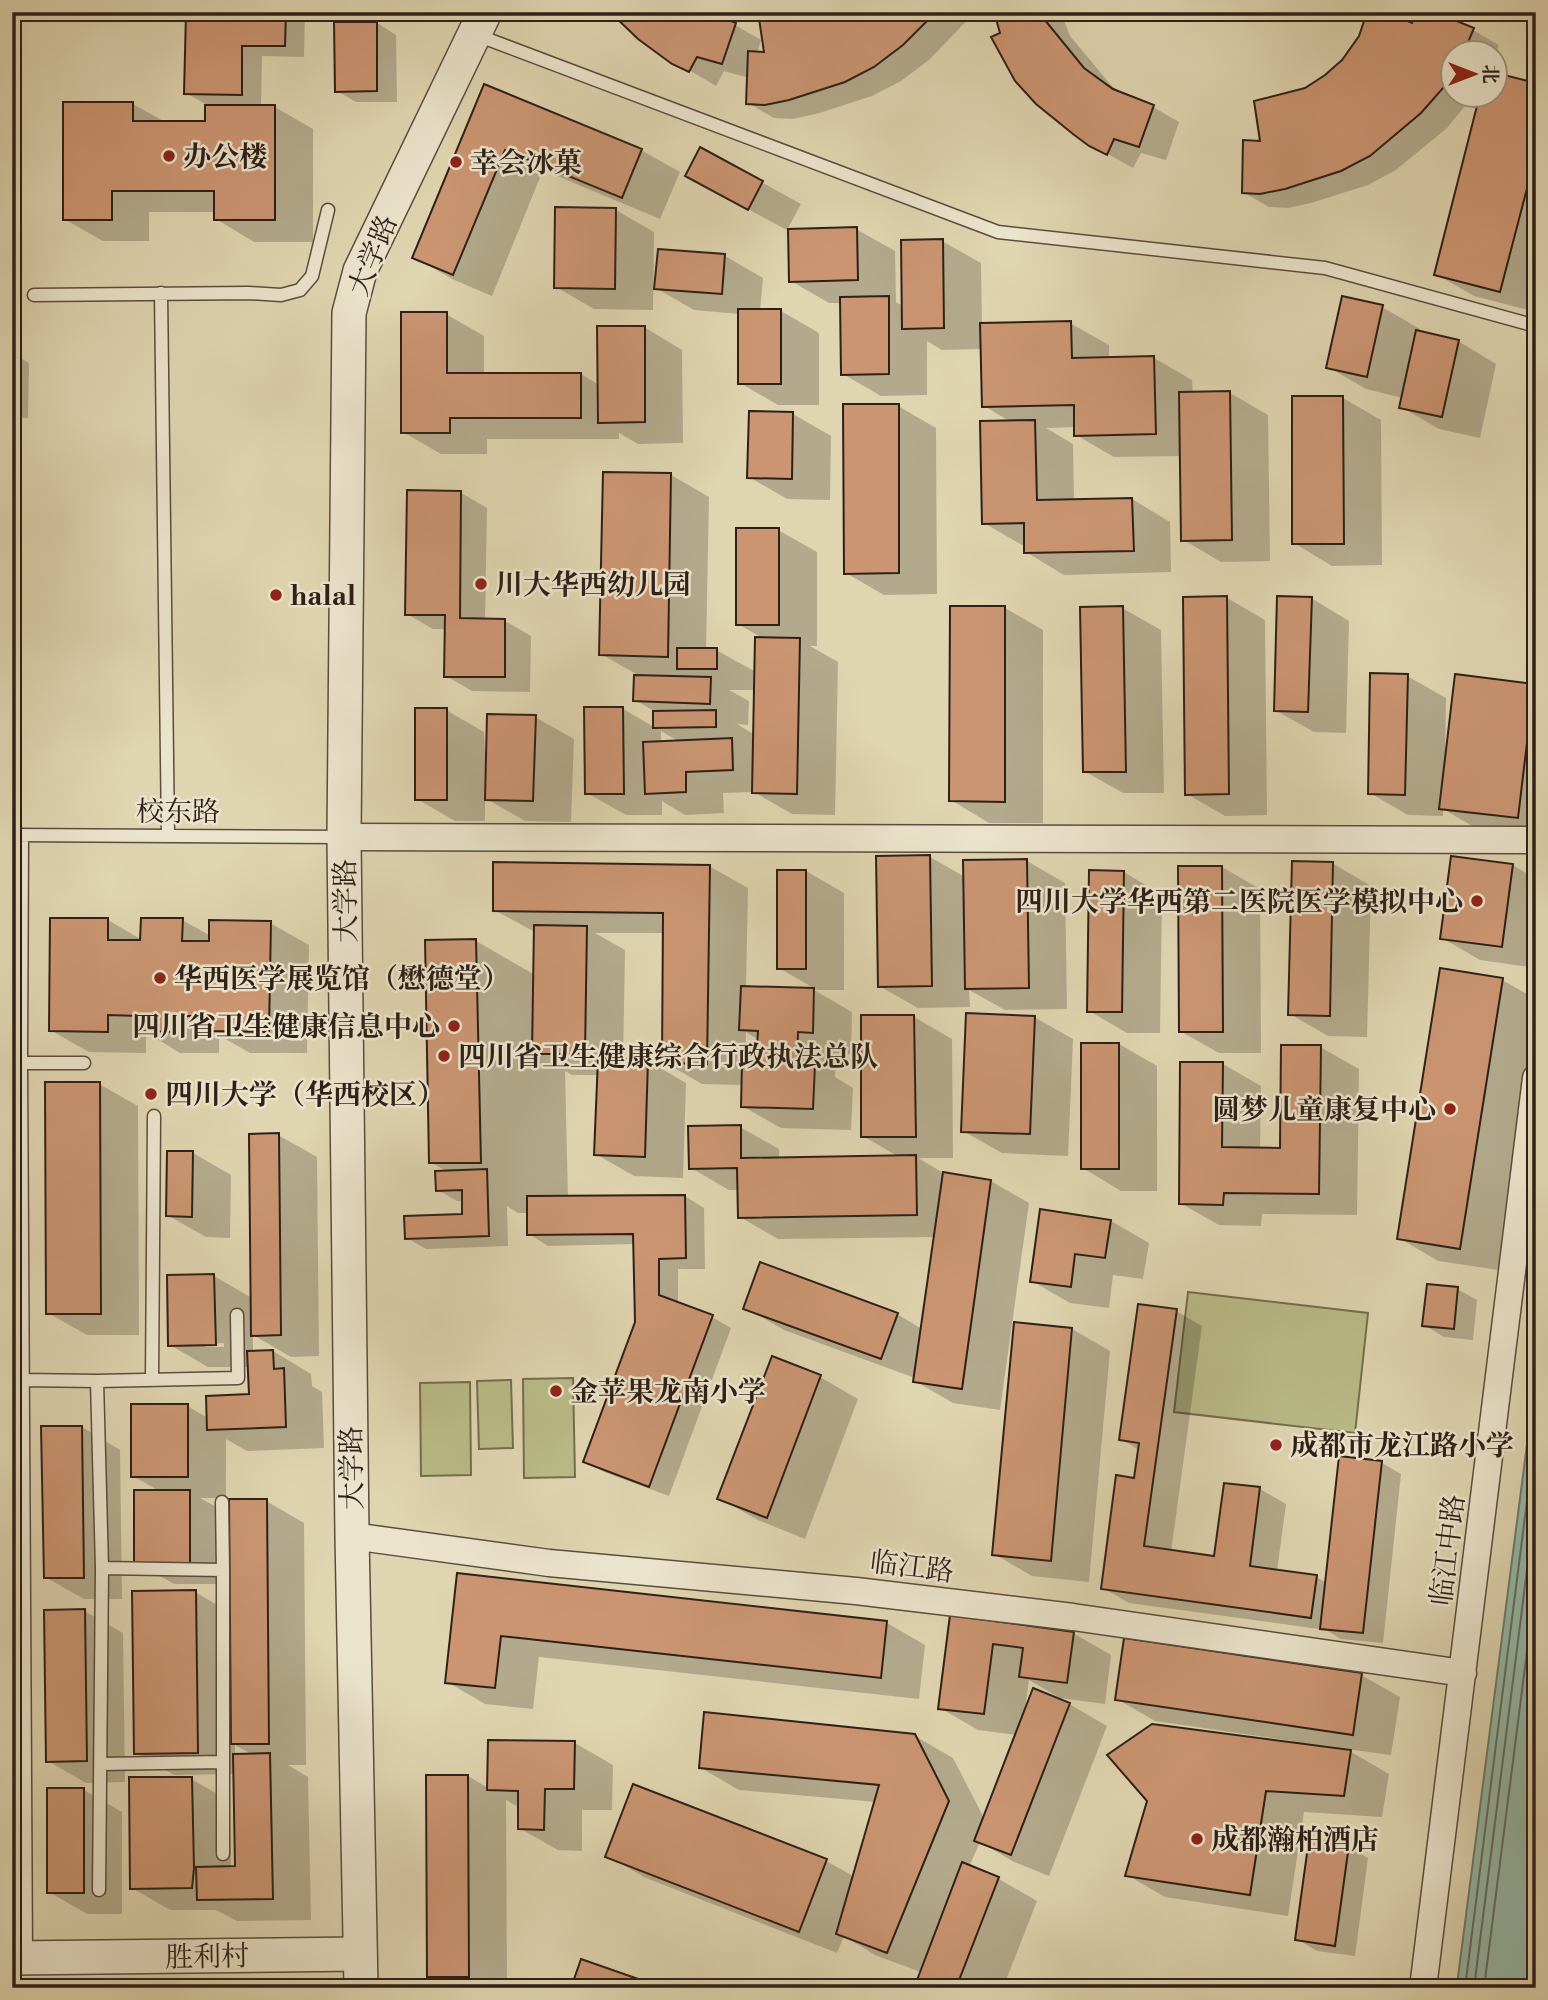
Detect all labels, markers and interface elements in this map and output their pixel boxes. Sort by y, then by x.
north arrow [1440,38,1510,108]
text: 北 [1478,64,1502,84]
place label: 办公楼 [183,140,267,175]
place label: 幸会冰菓 [470,146,582,181]
marker: 办公楼 [161,148,177,164]
marker: 幸会冰菓 [448,154,464,170]
street label: 大学路 [341,210,405,301]
place label: 川大华西幼儿园 [495,568,691,603]
marker: 川大华西幼儿园 [473,576,489,592]
place label: halal [290,579,356,614]
marker: halal [268,587,284,603]
street label: 校东路 [136,795,220,830]
street label: 大学路 [328,859,365,943]
place label: 四川大学华西第二医院医学模拟中心 [1015,885,1463,920]
marker: 四川大学华西第二医院医学模拟中心 [1469,893,1485,909]
place label: 华西医学展览馆（懋德堂） [174,962,510,997]
marker: 华西医学展览馆（懋德堂） [152,970,168,986]
place label: 四川省卫生健康信息中心 [132,1010,440,1045]
marker: 四川省卫生健康信息中心 [446,1018,462,1034]
place label: 四川省卫生健康综合行政执法总队 [458,1040,878,1075]
marker: 四川省卫生健康综合行政执法总队 [436,1048,452,1064]
place label: 四川大学（华西校区） [165,1078,445,1113]
marker: 四川大学（华西校区） [143,1086,159,1102]
place label: 圆梦儿童康复中心 [1212,1093,1436,1128]
marker: 圆梦儿童康复中心 [1442,1101,1458,1117]
place label: 金苹果龙南小学 [570,1375,766,1410]
marker: 金苹果龙南小学 [548,1383,564,1399]
street label: 大学路 [334,1426,371,1510]
place label: 成都市龙江路小学 [1290,1429,1514,1464]
marker: 成都市龙江路小学 [1268,1437,1284,1453]
street label: 临江中路 [1424,1492,1473,1608]
street label: 临江路 [868,1545,956,1590]
place label: 成都瀚柏酒店 [1211,1823,1379,1858]
marker: 成都瀚柏酒店 [1189,1831,1205,1847]
street label: 胜利村 [165,1939,249,1976]

